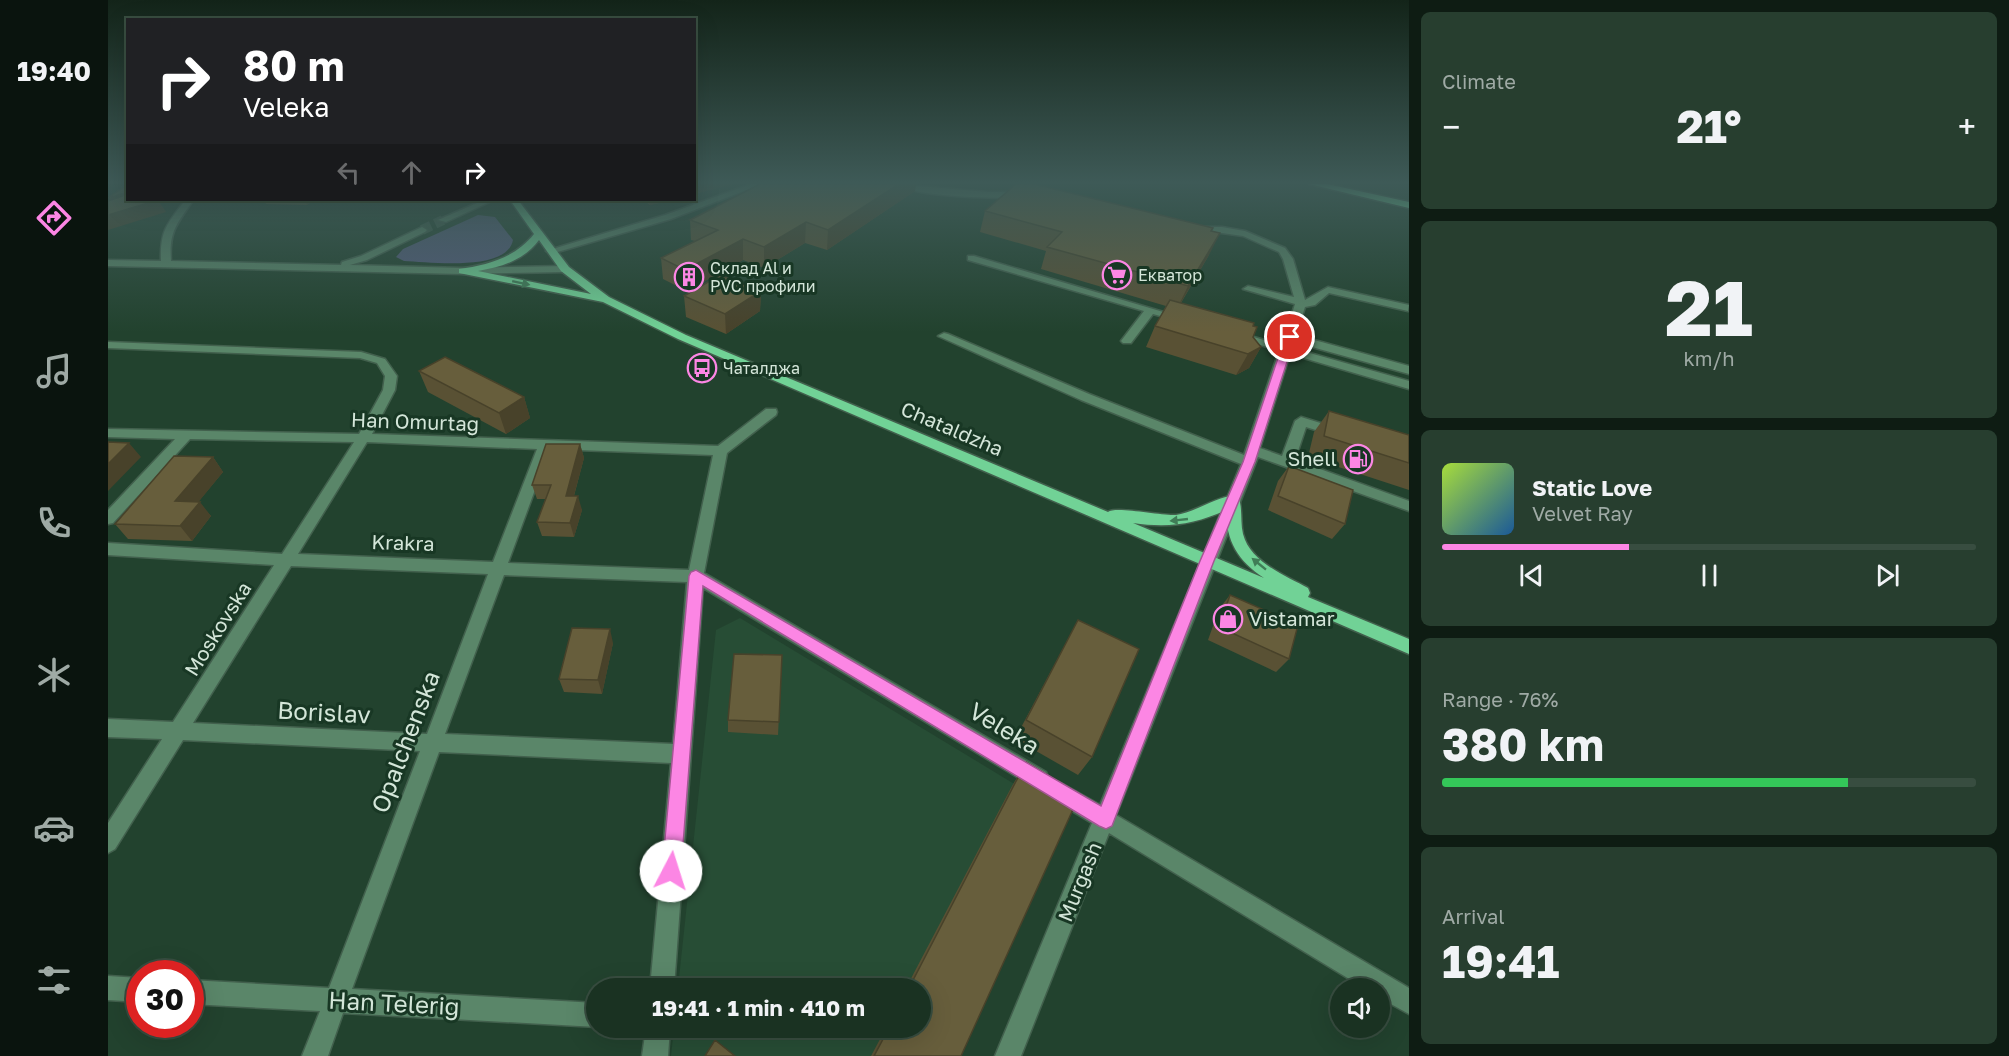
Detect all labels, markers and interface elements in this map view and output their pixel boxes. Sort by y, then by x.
text: 80 m [243,40,344,90]
icon: right [144,42,222,120]
text: 19:40 [17,55,91,87]
text: Climate [1442,69,1516,93]
text: Veleka [243,91,329,123]
text: 21° [1676,99,1742,153]
text: − [1442,107,1460,146]
text: + [1958,107,1976,146]
icon: left [332,156,365,189]
icon: ahead [395,156,428,189]
icon: right [458,156,491,189]
icon: directions [33,197,75,239]
place label: Склад Al и PVC профили [710,258,815,296]
supermarket icon: Екватор [1101,259,1133,291]
text: 21 [1665,260,1753,353]
building icon: Склад Al и PVC профили [673,261,705,293]
place label: Екватор [1138,265,1202,285]
one-way arrow [511,278,530,288]
pin [1264,311,1315,362]
icon: arrive [1273,320,1306,353]
text: km/h [1684,346,1734,370]
icon: music [33,350,75,392]
bus stop icon: Чаталджа [686,352,718,384]
place label: Чаталджа [723,358,800,378]
street label: Chataldzha [898,396,1007,460]
street label: Han Omurtag [351,407,480,435]
fuel station icon: Shell [1342,443,1374,475]
place label: Shell [1288,446,1337,470]
text: Static Love [1532,474,1652,501]
text: Velvet Ray [1532,501,1633,525]
icon: phone [33,502,75,544]
one-way arrow [1169,515,1188,525]
street label: Krakra [371,529,435,555]
one-way arrow [1252,558,1267,571]
icon: previous [1515,559,1548,592]
icon: pause [1693,559,1726,592]
icon: next [1871,559,1904,592]
street label: Moskovska [179,577,256,680]
shop icon: Vistamar [1212,603,1244,635]
place label: Vistamar [1249,606,1335,630]
icon: climate [33,654,75,696]
street label: Opalchenska [364,666,445,817]
text: Range · 76% [1442,687,1558,711]
street label: Borislav [277,695,371,728]
street label: Veleka [964,696,1045,760]
text: 380 km [1442,717,1604,771]
icon: car [33,807,75,849]
street label: Murgash [1052,838,1106,925]
position arrow [639,839,703,903]
text: Arrival [1442,904,1505,928]
text: 19:41 [1442,934,1559,988]
icon: filters [33,959,75,1001]
speed limit sign: 30 [126,960,204,1038]
map controls [1330,978,1390,1038]
button: sound [1330,978,1390,1038]
street label: Han Telerig [328,985,460,1020]
text: 19:41 · 1 min · 410 m [652,994,865,1021]

